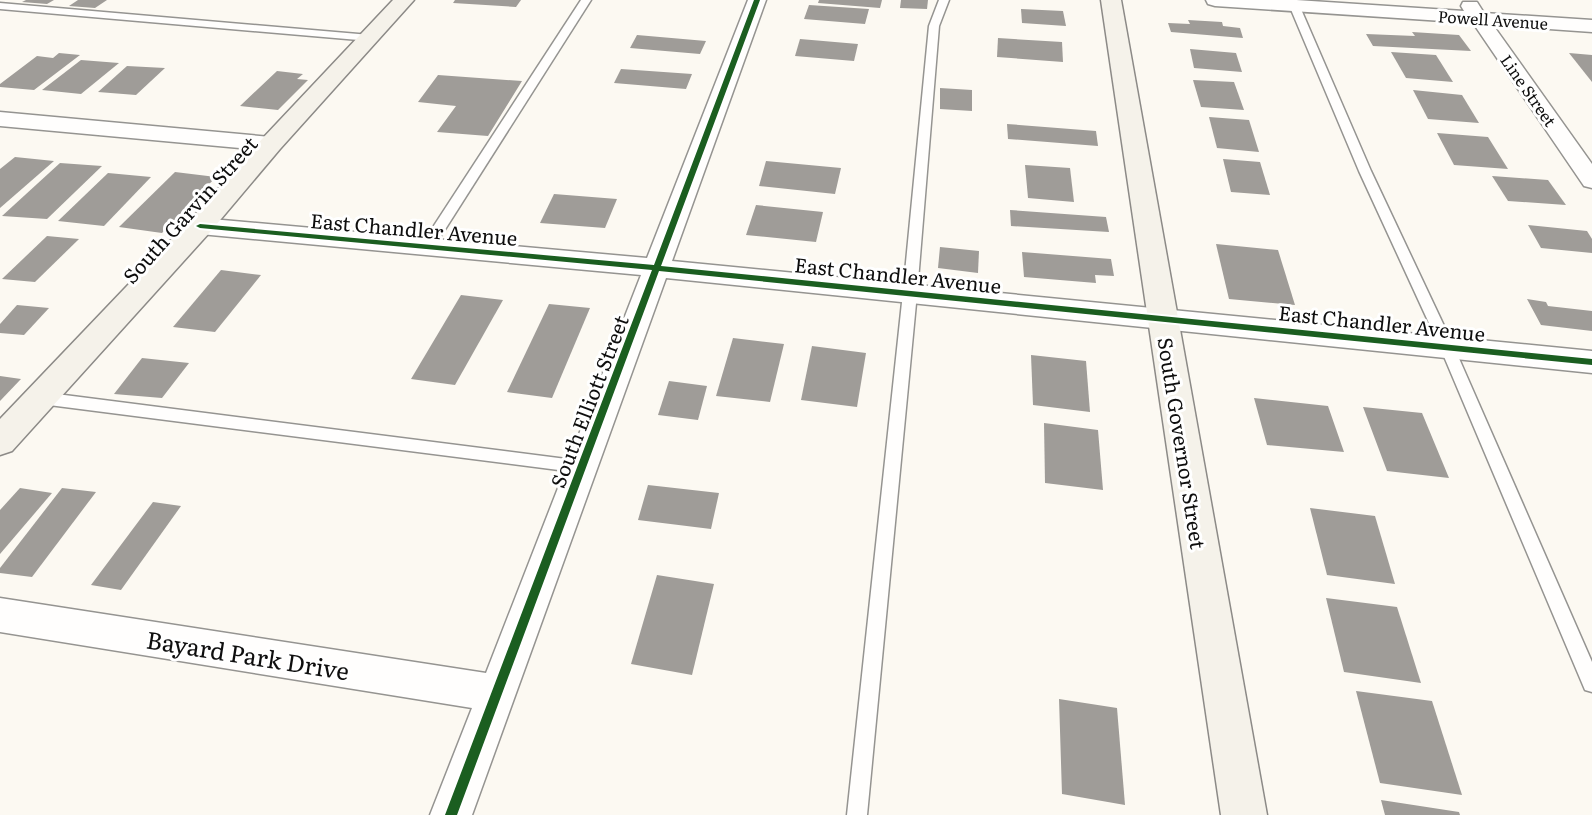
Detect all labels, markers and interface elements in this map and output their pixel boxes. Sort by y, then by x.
street label: Powell Avenue [1437,3,1549,35]
street label: Line Street [1495,49,1563,131]
street label: South Garvin Street [115,129,263,289]
street label: East Chandler Avenue [309,204,519,252]
street label: East Chandler Avenue [793,248,1003,300]
street label: East Chandler Avenue [1277,296,1487,348]
street label: South Elliott Street [541,310,635,492]
street label: South Governor Street [1151,335,1215,551]
street label: Bayard Park Drive [144,621,352,687]

